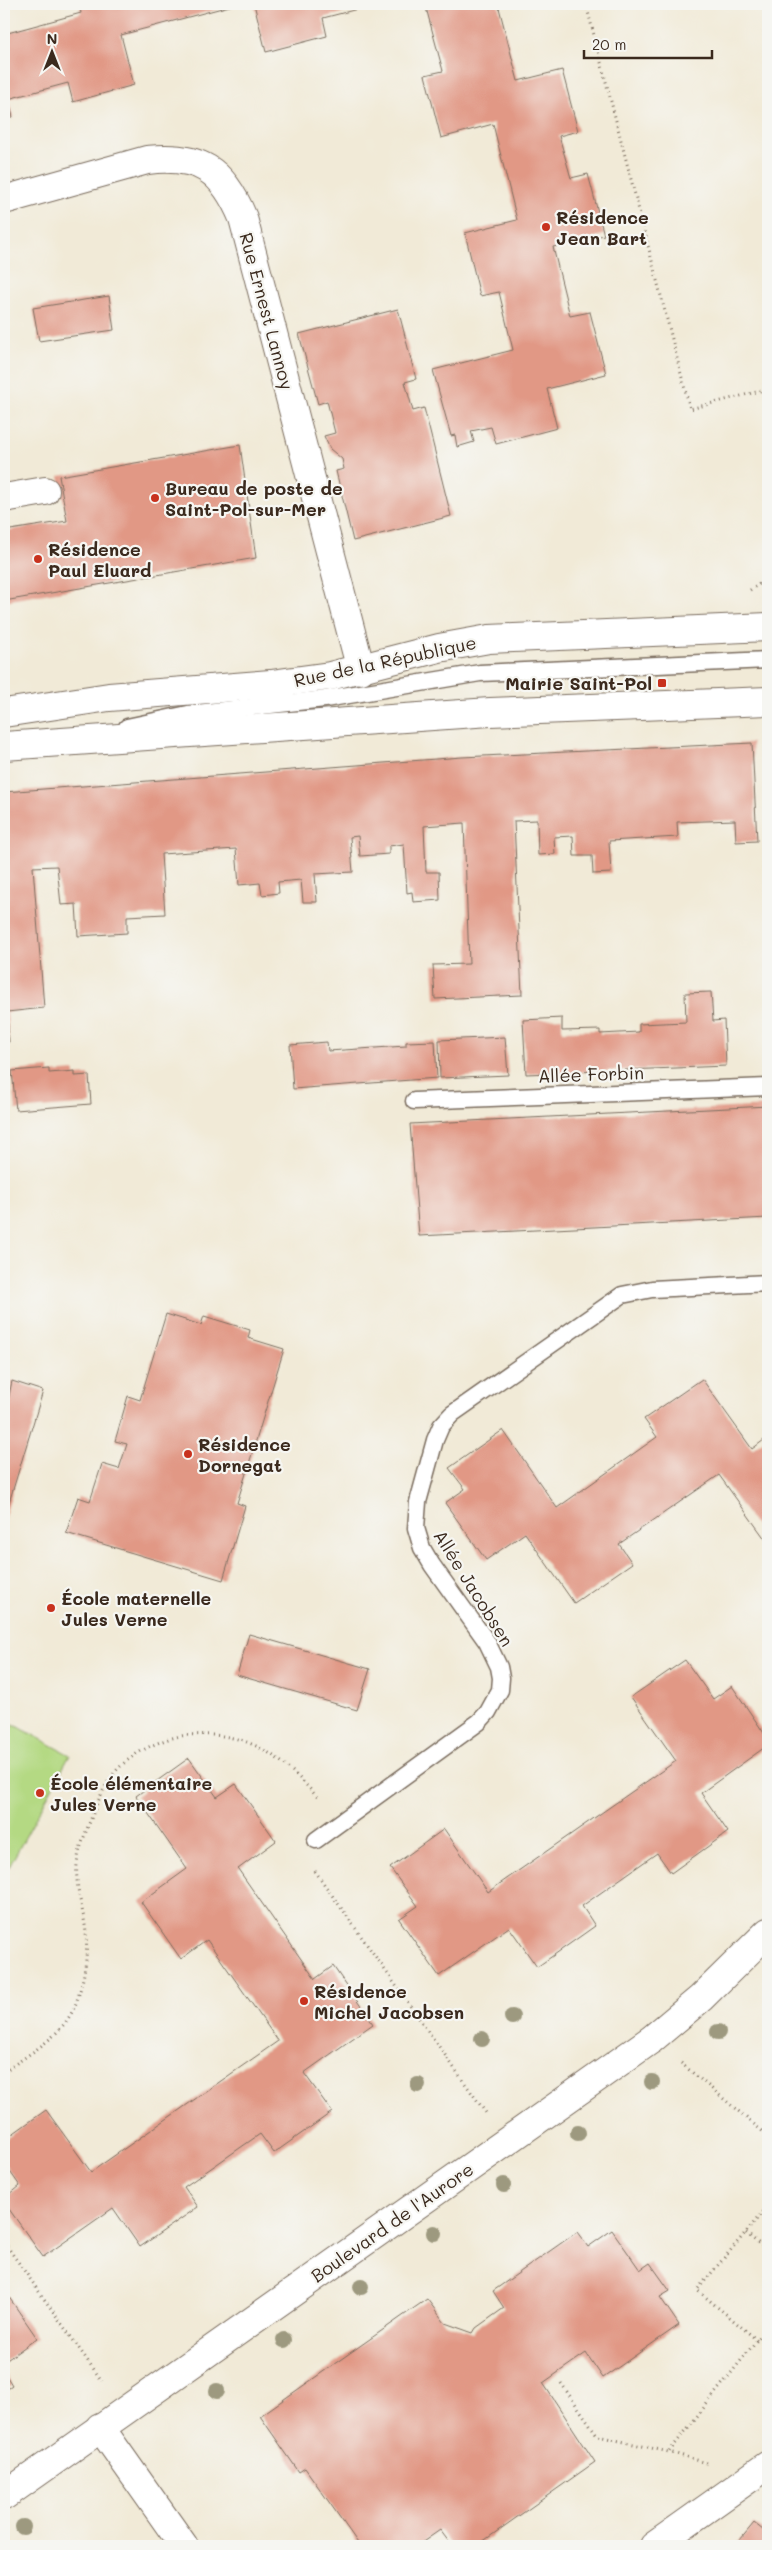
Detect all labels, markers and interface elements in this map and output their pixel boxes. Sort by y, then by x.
north arrow [28,28,78,78]
scale bar [584,28,712,60]
text: N [47,29,57,48]
text: 20 m [592,34,626,54]
place label: Résidence Jean Bart [556,205,649,250]
marker: Résidence Jean Bart [540,221,552,233]
street label: Rue Ernest Lannoy [234,230,300,392]
place label: Bureau de poste de Saint-Pol-sur-Mer [165,476,343,521]
marker: Bureau de poste de Saint-Pol-sur-Mer [149,492,161,504]
place label: Résidence Paul Eluard [48,537,152,582]
marker: Résidence Paul Eluard [32,553,44,565]
street label: Rue de la République [292,630,478,692]
place label: Mairie Saint-Pol [505,671,652,695]
marker: Mairie Saint-Pol [656,677,668,689]
street label: Allée Forbin [537,1060,645,1088]
place label: Résidence Dornegat [198,1432,291,1477]
marker: Résidence Dornegat [182,1448,194,1460]
street label: Allée Jacobsen [429,1525,519,1651]
place label: École maternelle Jules Verne [61,1586,211,1631]
marker: École maternelle Jules Verne [45,1602,57,1614]
place label: École élémentaire Jules Verne [50,1771,212,1816]
marker: École élémentaire Jules Verne [34,1787,46,1799]
place label: Résidence Michel Jacobsen [314,1979,464,2024]
marker: Résidence Michel Jacobsen [298,1995,310,2007]
street label: Boulevard de l'Aurore [306,2157,478,2287]

